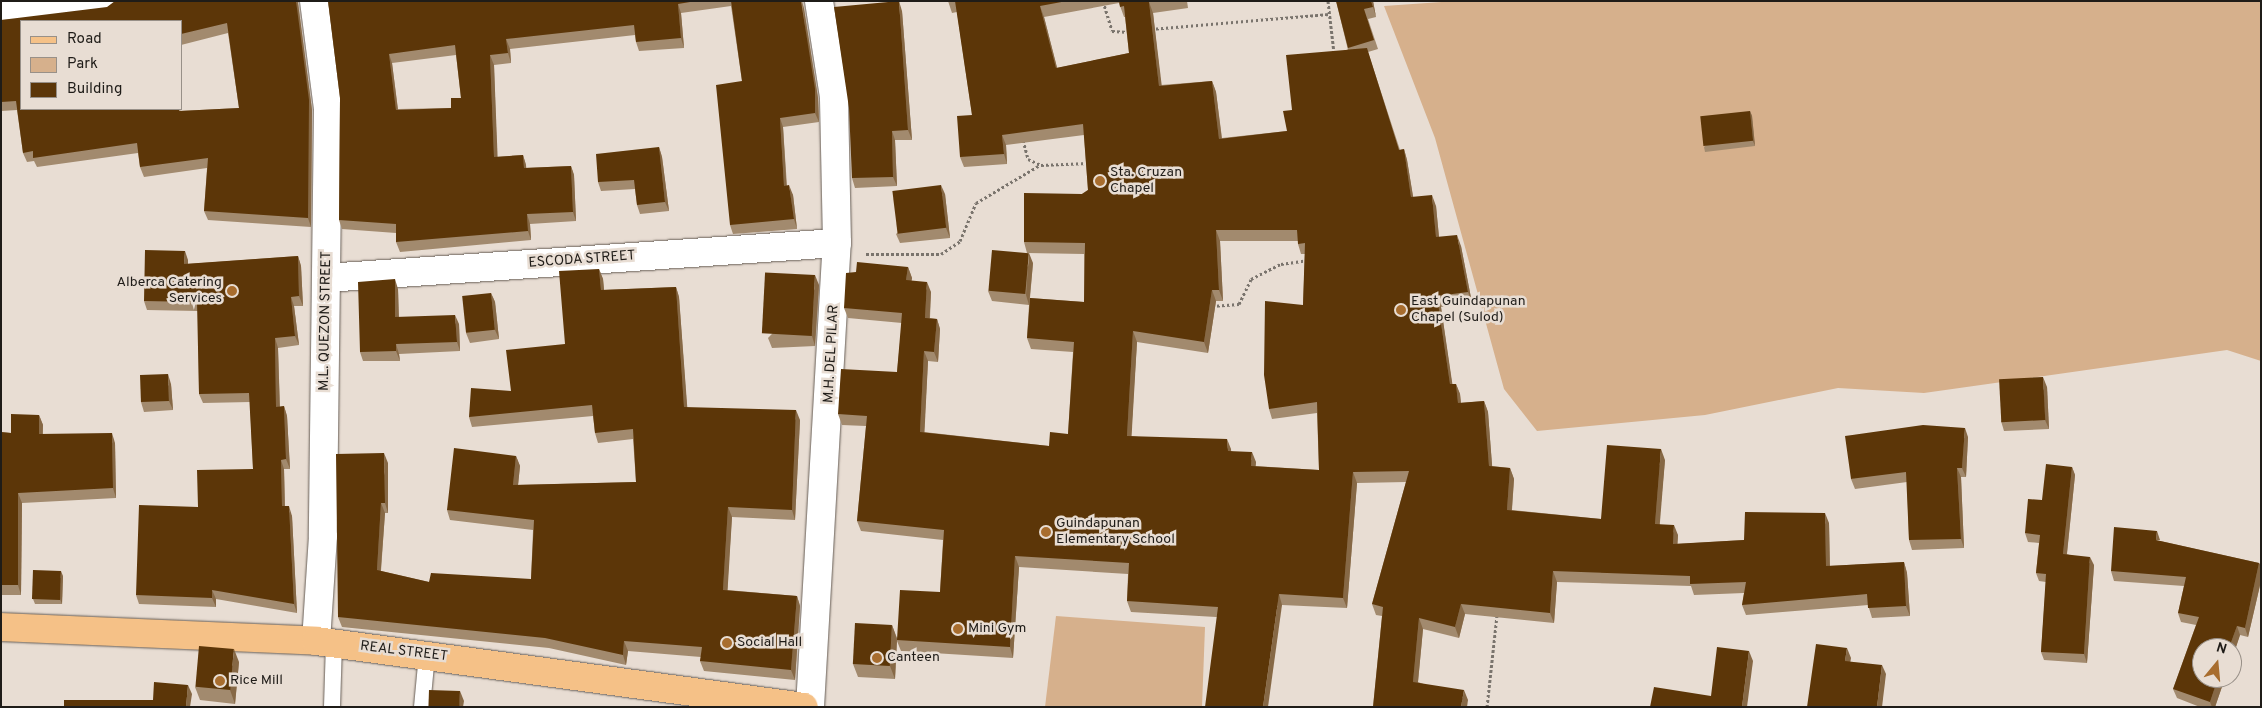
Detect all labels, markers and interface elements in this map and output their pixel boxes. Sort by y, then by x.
legend [20,20,182,110]
text: Road [67,30,102,49]
text: Park [67,55,98,74]
text: Building [67,80,122,99]
place label: Sta. Cruzan Chapel [1110,165,1182,198]
marker: Sta. Cruzan Chapel [1094,175,1106,187]
street label: ESCODA STREET [528,248,636,272]
street label: M.L. QUEZON STREET [316,251,336,391]
place label: Alberca Catering Services [117,275,222,308]
marker: Alberca Catering Services [226,285,238,297]
place label: East Guindapunan Chapel (Sulod) [1411,294,1526,326]
street label: M.H. DEL PILAR [821,304,843,404]
marker: East Guindapunan Chapel (Sulod) [1395,304,1407,316]
place label: Guindapunan Elementary School [1056,516,1175,548]
marker: Guindapunan Elementary School [1040,526,1052,538]
place label: Mini Gym [968,621,1026,637]
marker: Mini Gym [952,623,964,635]
place label: Social Hall [737,635,802,651]
marker: Social Hall [721,637,733,649]
street label: REAL STREET [359,638,449,666]
north arrow [2192,638,2242,688]
text: N [2214,640,2229,659]
place label: Canteen [887,650,940,666]
marker: Canteen [871,652,883,664]
place label: Rice Mill [230,673,283,689]
marker: Rice Mill [214,675,226,687]

